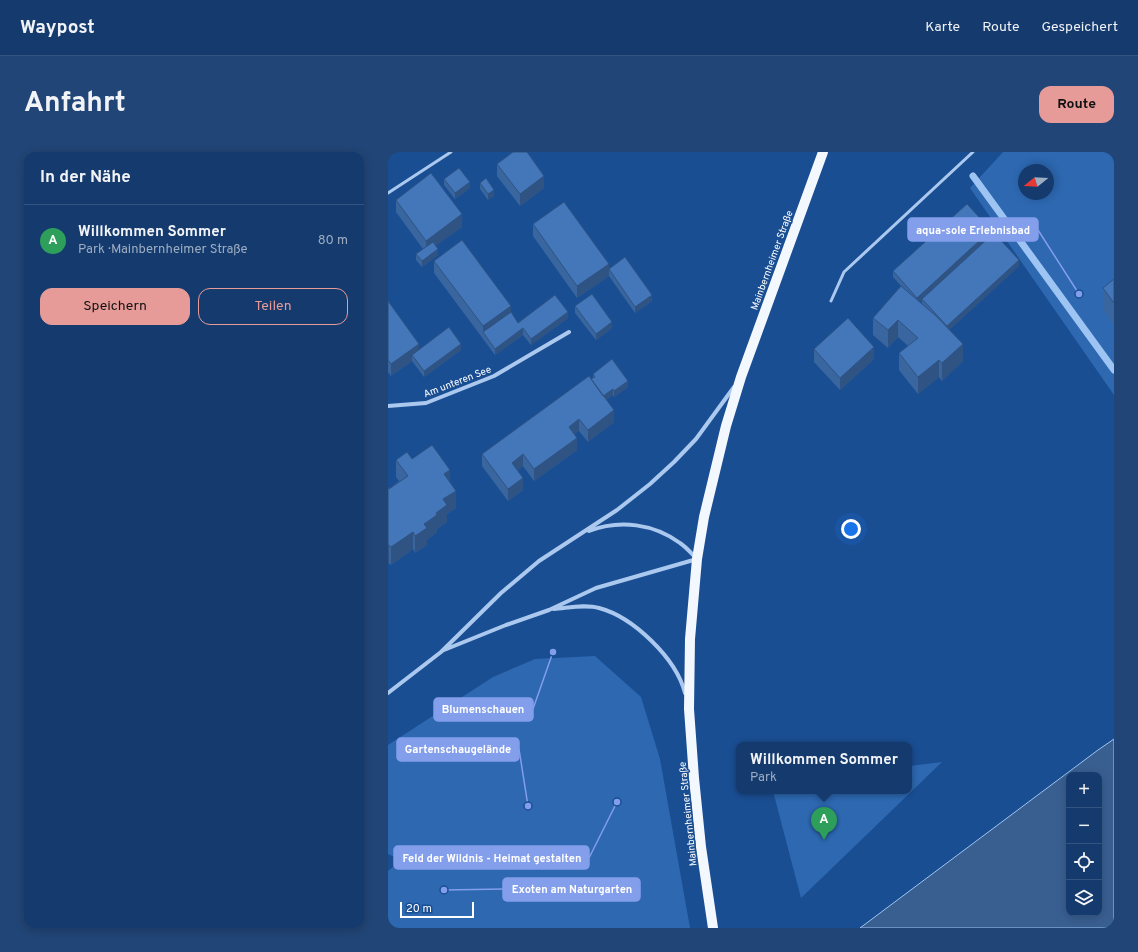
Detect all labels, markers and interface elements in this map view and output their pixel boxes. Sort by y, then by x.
text: Waypost [20,16,95,40]
text: Karte [925,19,960,36]
text: Route [982,19,1019,36]
text: Gespeichert [1041,19,1118,36]
text: Anfahrt [24,86,126,122]
button: Route [1039,86,1114,123]
north arrow [1018,164,1054,200]
text: In der Nähe [40,167,131,189]
street label: Mainbernheimer Straße [748,209,796,312]
callout: aqua-sole Erlebnisbad [908,218,1038,241]
text: Willkommen Sommer [78,223,226,242]
text: aqua-sole Erlebnisbad [916,224,1030,238]
text: A [48,233,58,249]
text: 80 m [318,233,348,249]
text: Park · Mainbernheimer Straße [78,242,248,258]
button: Speichern [40,288,190,325]
button: Teilen [198,288,348,325]
street label: Am unteren See [422,363,493,401]
your location [841,519,861,539]
callout: Blumenschauen [434,698,533,721]
text: Blumenschauen [442,703,524,717]
callout: Gartenschaugelände [397,738,519,761]
popup [736,742,912,794]
text: Gartenschaugelände [405,743,511,757]
text: Willkommen Sommer [750,751,898,770]
street label: Mainbernheimer Straße [677,761,700,867]
text: Park [750,770,777,786]
map controls [1066,772,1102,916]
button: + [1066,772,1102,808]
pin: A [811,807,837,840]
button: − [1066,808,1102,844]
button: locate [1066,844,1102,880]
callout: Feld der Wildnis - Heimat gestalten [394,846,589,869]
text: Feld der Wildnis - Heimat gestalten [403,852,581,866]
callout: Exoten am Naturgarten [503,878,640,901]
button: layers [1066,880,1102,916]
text: Exoten am Naturgarten [512,883,632,897]
scale bar [400,900,474,919]
text: 20 m [406,902,432,916]

